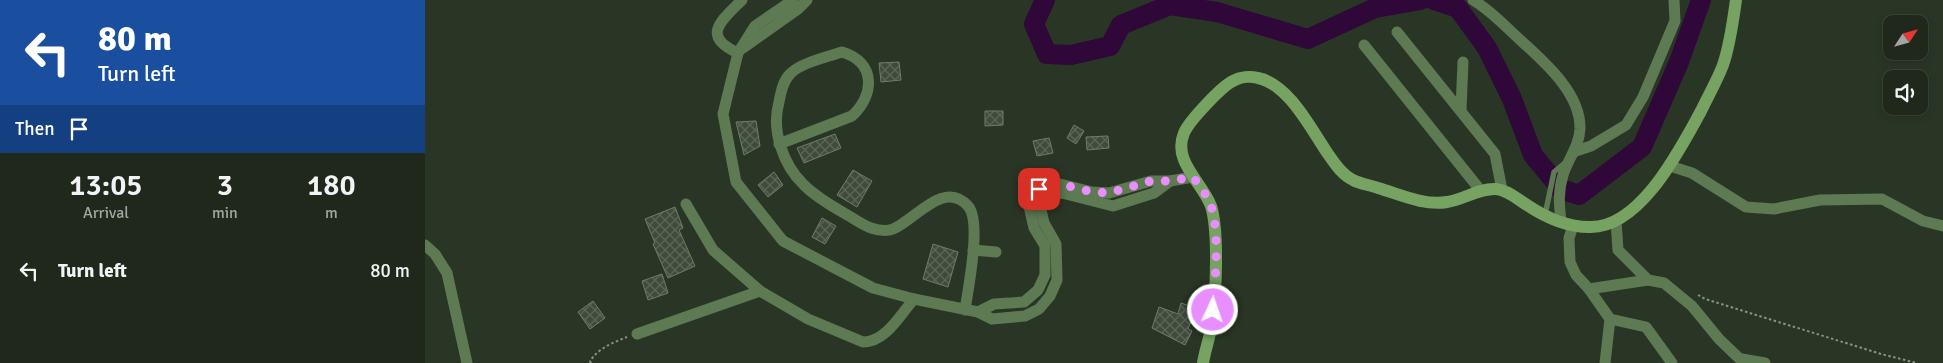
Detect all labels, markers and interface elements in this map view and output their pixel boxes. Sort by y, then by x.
north arrow [1883,15,1927,60]
map controls [1883,15,1928,115]
text: 80 m [98,17,172,60]
icon: left [15,20,80,85]
text: Turn left [98,60,176,87]
button: sound [1883,70,1928,115]
icon: arrive [65,115,93,143]
text: Then [15,117,55,141]
text: 13:05 [69,167,143,204]
text: 3 [217,167,233,204]
text: 180 [307,167,356,204]
pin [1018,168,1060,210]
icon: arrive [1025,175,1053,203]
text: Arrival [83,203,129,223]
text: min [212,203,238,223]
text: m [325,203,338,223]
icon: left [15,257,43,285]
text: Turn left [58,259,127,283]
text: 80 m [370,259,410,283]
position arrow [1186,283,1238,335]

